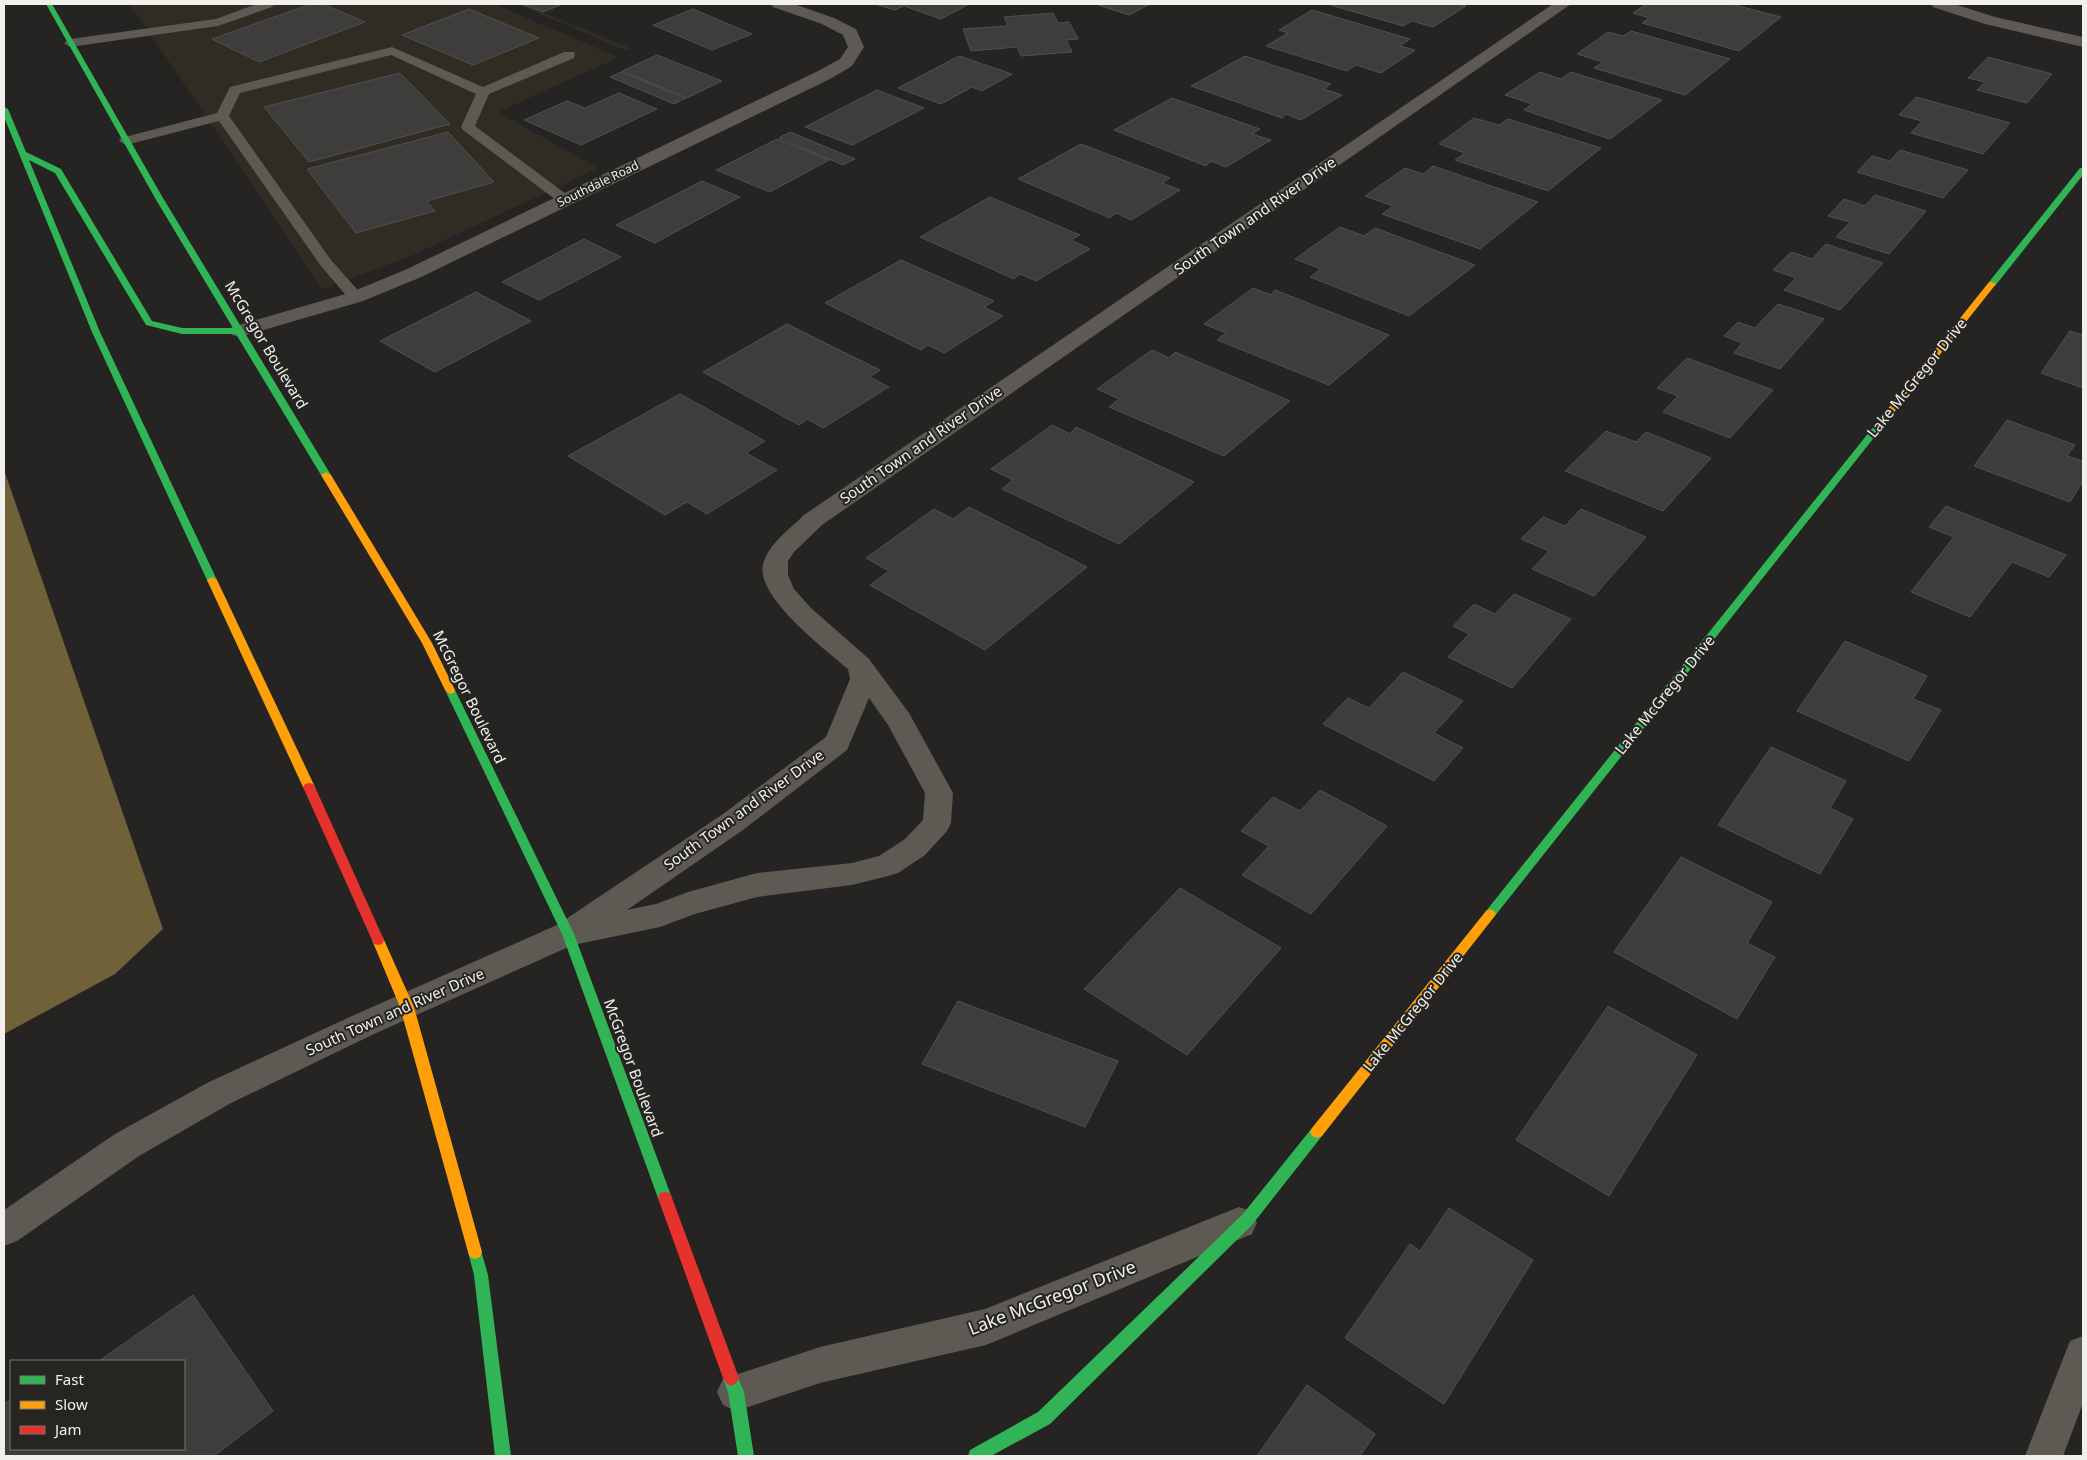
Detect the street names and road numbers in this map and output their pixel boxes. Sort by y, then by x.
street label: South Town and River Drive [1169,152,1339,279]
street label: Southdale Road [554,156,641,211]
street label: McGregor Boulevard [221,277,313,412]
street label: Lake McGregor Drive [1862,313,1971,441]
street label: South Town and River Drive [835,381,1005,508]
street label: McGregor Boulevard [429,627,511,766]
street label: Lake McGregor Drive [1610,630,1719,758]
street label: South Town and River Drive [659,744,828,874]
street label: Lake McGregor Drive [1358,947,1467,1075]
street label: South Town and River Drive [302,963,487,1060]
street label: McGregor Boulevard [600,996,668,1140]
street label: Lake McGregor Drive [964,1254,1139,1340]

